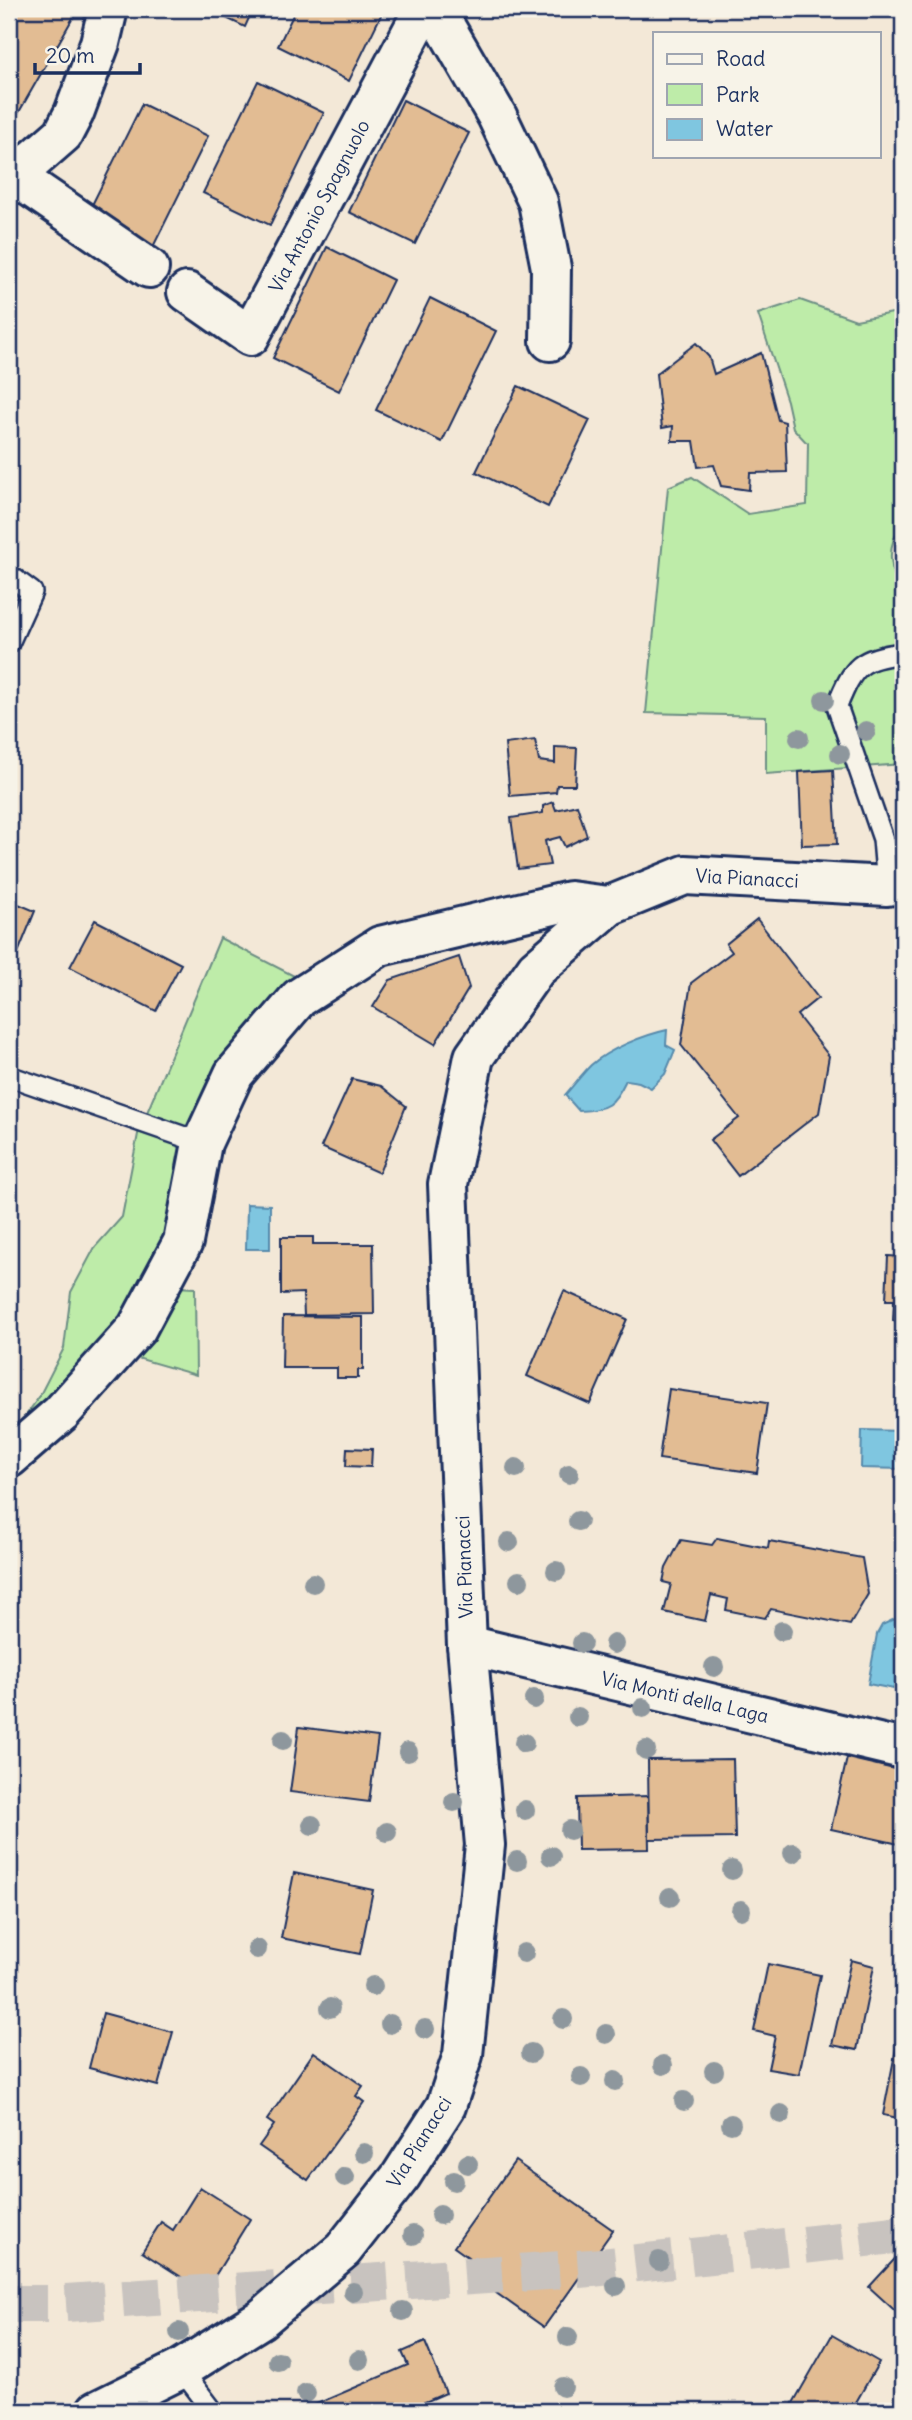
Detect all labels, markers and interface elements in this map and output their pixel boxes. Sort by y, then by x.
scale bar [35,32,140,76]
legend [653,32,880,158]
text: 20 m [46,42,95,69]
text: Road [716,45,765,72]
text: Park [716,81,759,108]
street label: Via Antonio Spagnuolo [263,115,375,297]
text: Water [716,115,774,142]
street label: Via Pianacci [695,863,799,893]
street label: Via Pianacci [450,1515,478,1619]
street label: Via Monti della Laga [599,1666,771,1728]
street label: Via Pianacci [381,2092,457,2192]

